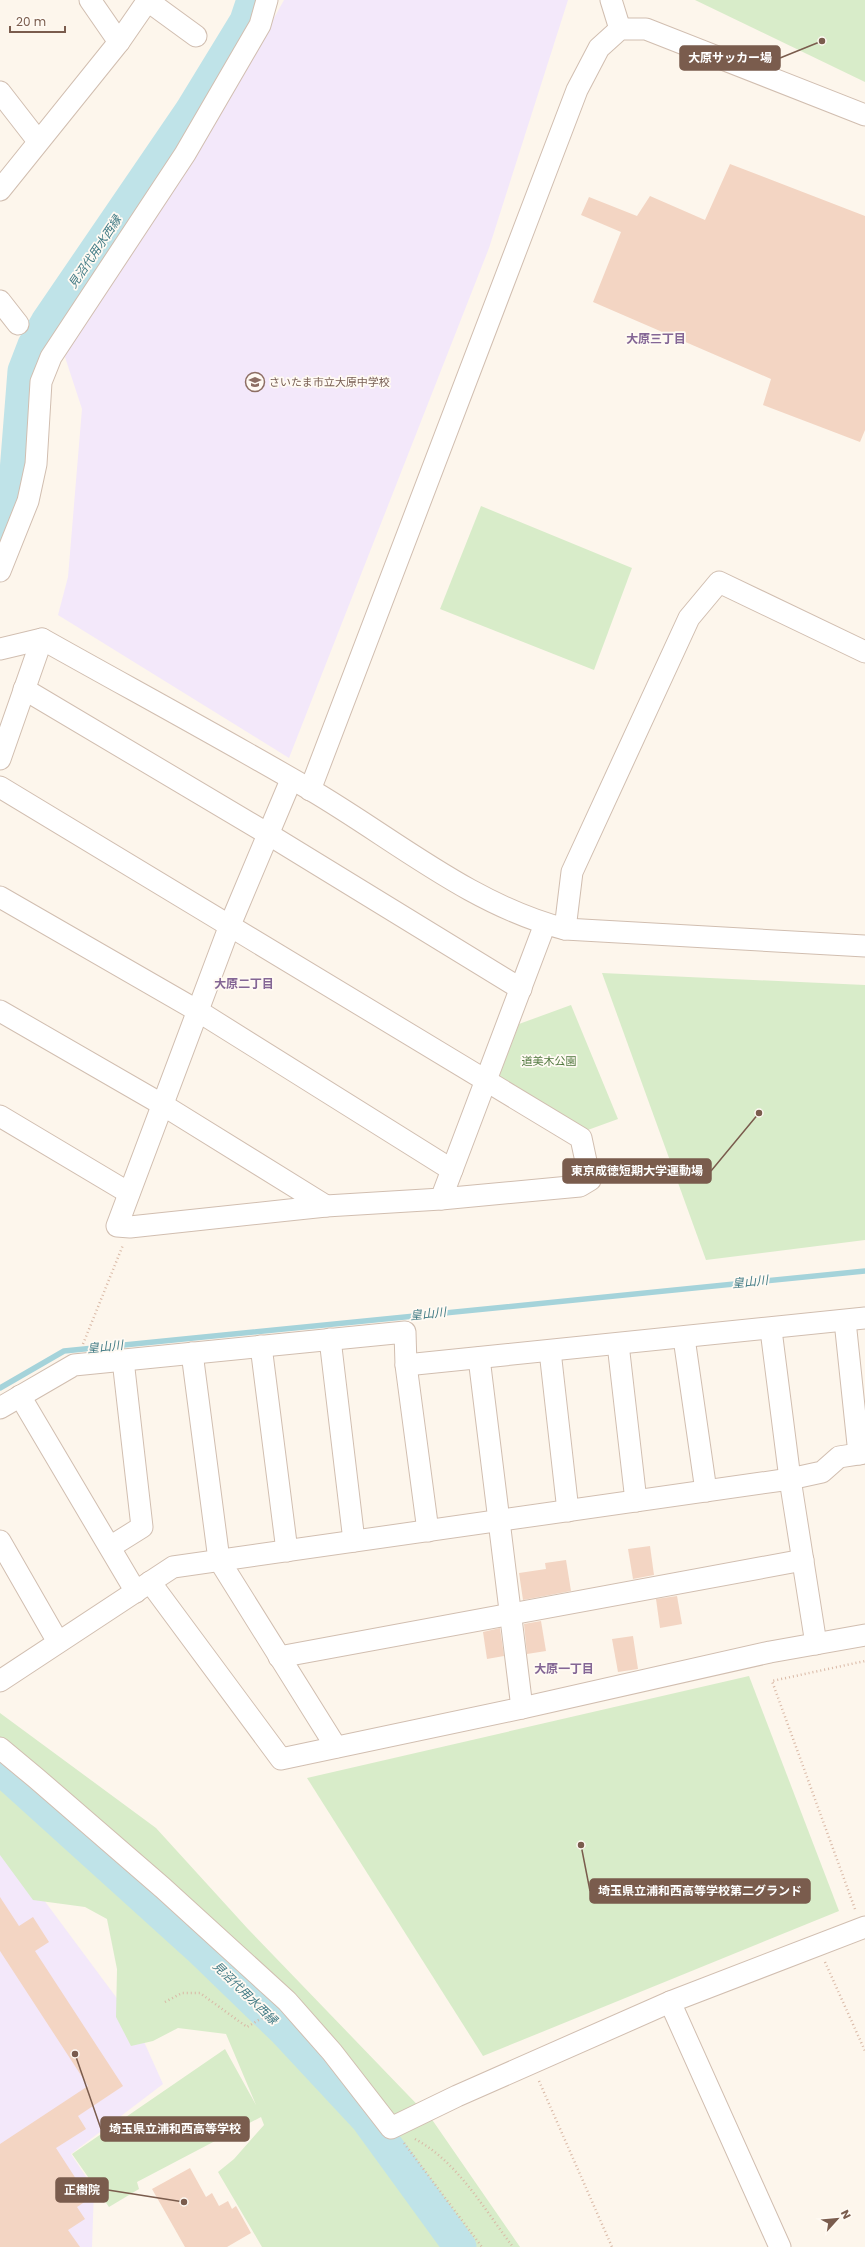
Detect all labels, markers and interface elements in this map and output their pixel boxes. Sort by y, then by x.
scale bar [10,8,65,34]
text: 20 m [16,13,46,30]
callout: 大原サッカー場 [680,46,780,70]
text: 大原サッカー場 [688,49,772,66]
water label: 見沼代用水西縁 [64,210,126,291]
district label: 大原三丁目 [626,330,686,347]
school or university icon: さいたま市立大原中学校 [244,371,266,393]
place label: さいたま市立大原中学校 [269,374,390,390]
district label: 大原二丁目 [214,975,274,992]
park label: 道美木公園 [522,1053,577,1069]
callout: 東京成徳短期大学運動場 [563,1159,711,1183]
text: 東京成徳短期大学運動場 [571,1162,703,1179]
water label: 皇山川 [731,1271,771,1292]
water label: 皇山川 [409,1303,449,1324]
water label: 皇山川 [86,1336,126,1357]
district label: 大原一丁目 [534,1660,594,1677]
callout: 埼玉県立浦和西高等学校第二グランド [590,1879,810,1903]
text: 埼玉県立浦和西高等学校第二グランド [598,1882,802,1899]
water label: 見沼代用水西縁 [209,1957,283,2029]
callout: 埼玉県立浦和西高等学校 [101,2117,249,2141]
text: 埼玉県立浦和西高等学校 [109,2120,241,2137]
callout: 正樹院 [56,2178,108,2202]
text: 正樹院 [64,2181,100,2198]
north arrow [817,2199,857,2239]
text: N [837,2207,855,2222]

